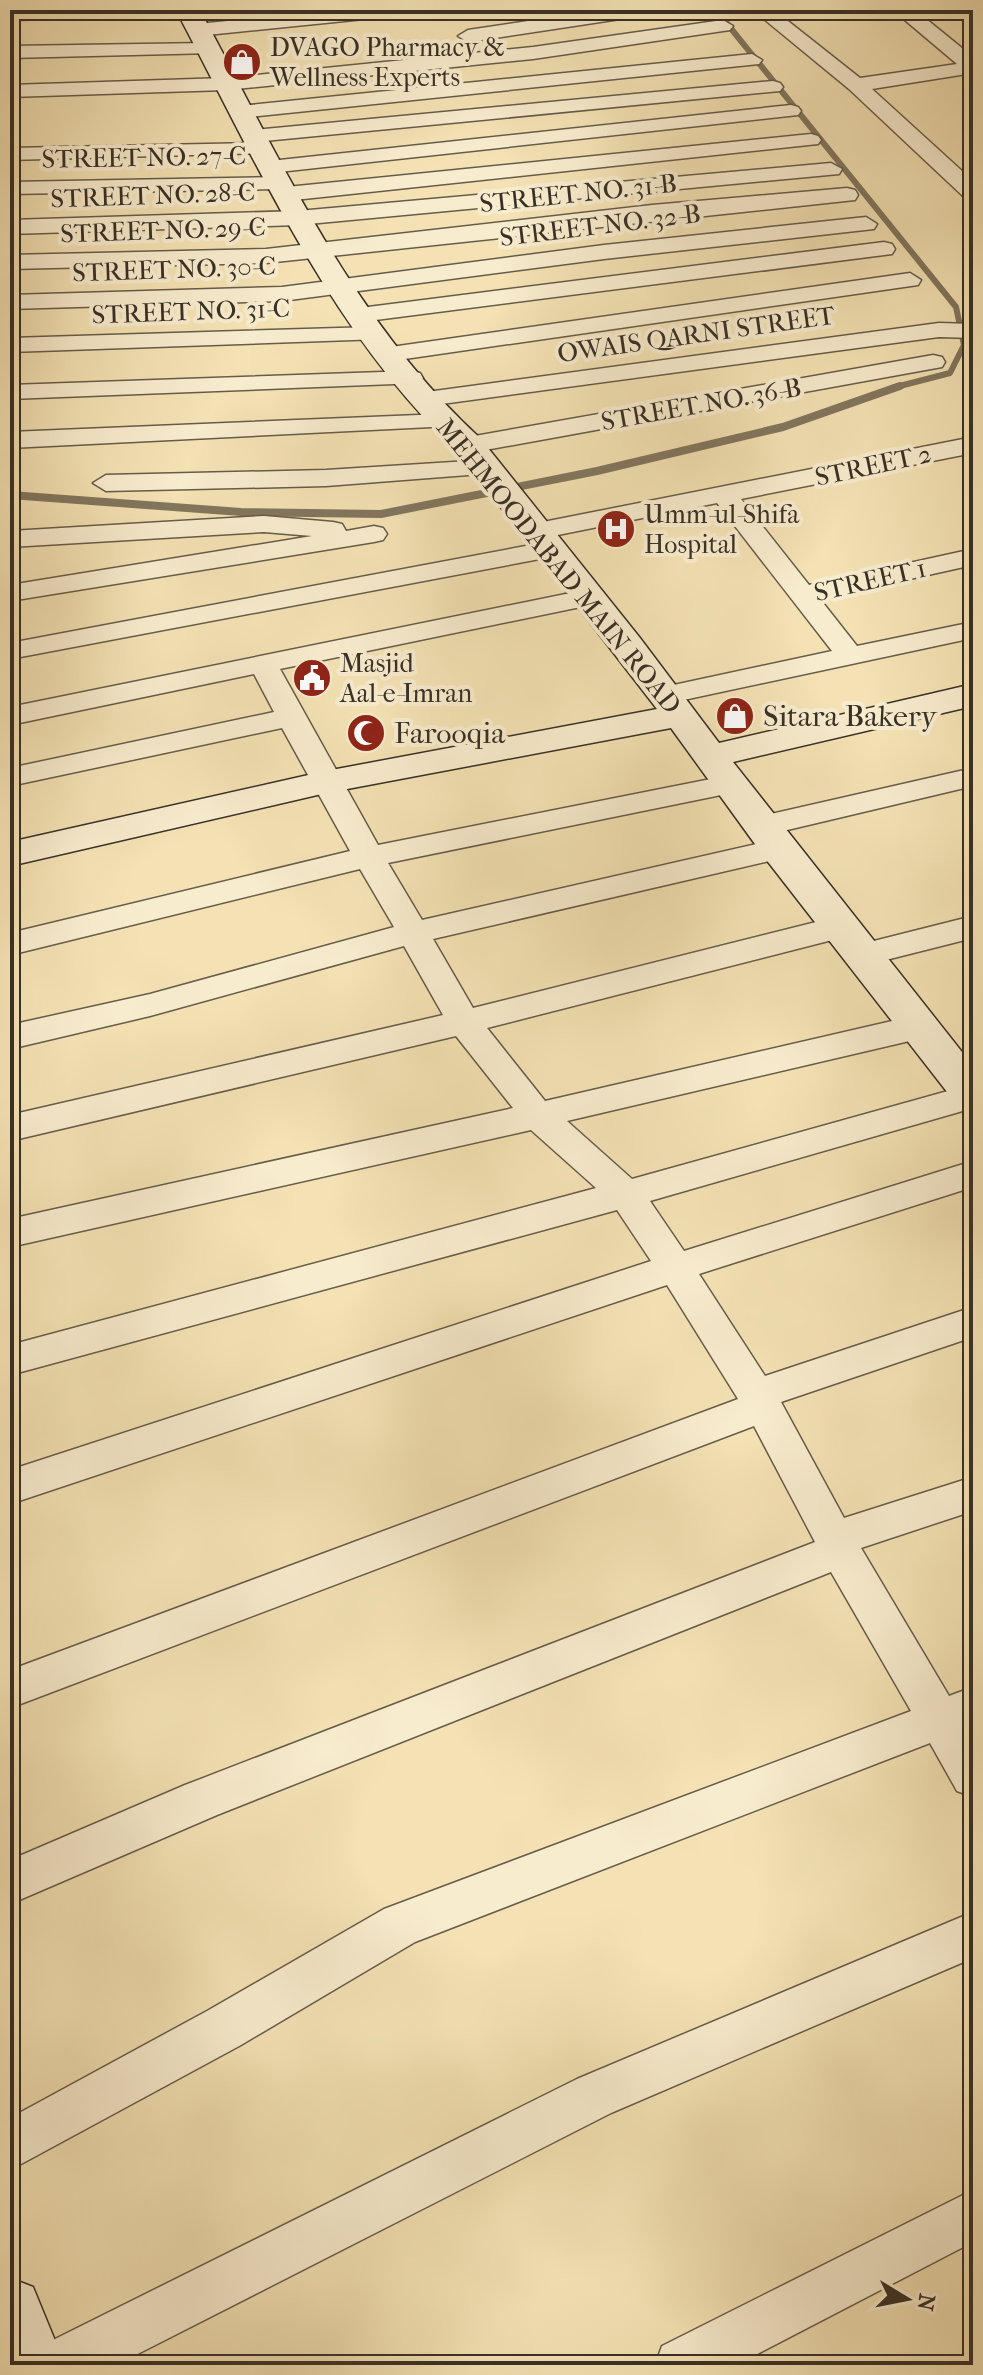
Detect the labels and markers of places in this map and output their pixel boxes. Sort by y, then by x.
place label: DVAGO Pharmacy & Wellness Experts [269,32,505,93]
shop icon: DVAGO Pharmacy & Wellness Experts [221,41,263,83]
place label: Umm-ul-Shifa Hospital [644,499,800,560]
hospital icon: Umm-ul-Shifa Hospital [595,508,637,550]
place label: Masjid Aal-e-Imran [339,648,472,709]
public building icon: Masjid Aal-e-Imran [291,657,333,699]
shop icon: Sitara Bakery [714,695,756,737]
place label: Sitara Bakery [763,699,938,734]
mosque icon: Farooqia [345,712,387,754]
place label: Farooqia [394,716,506,751]

